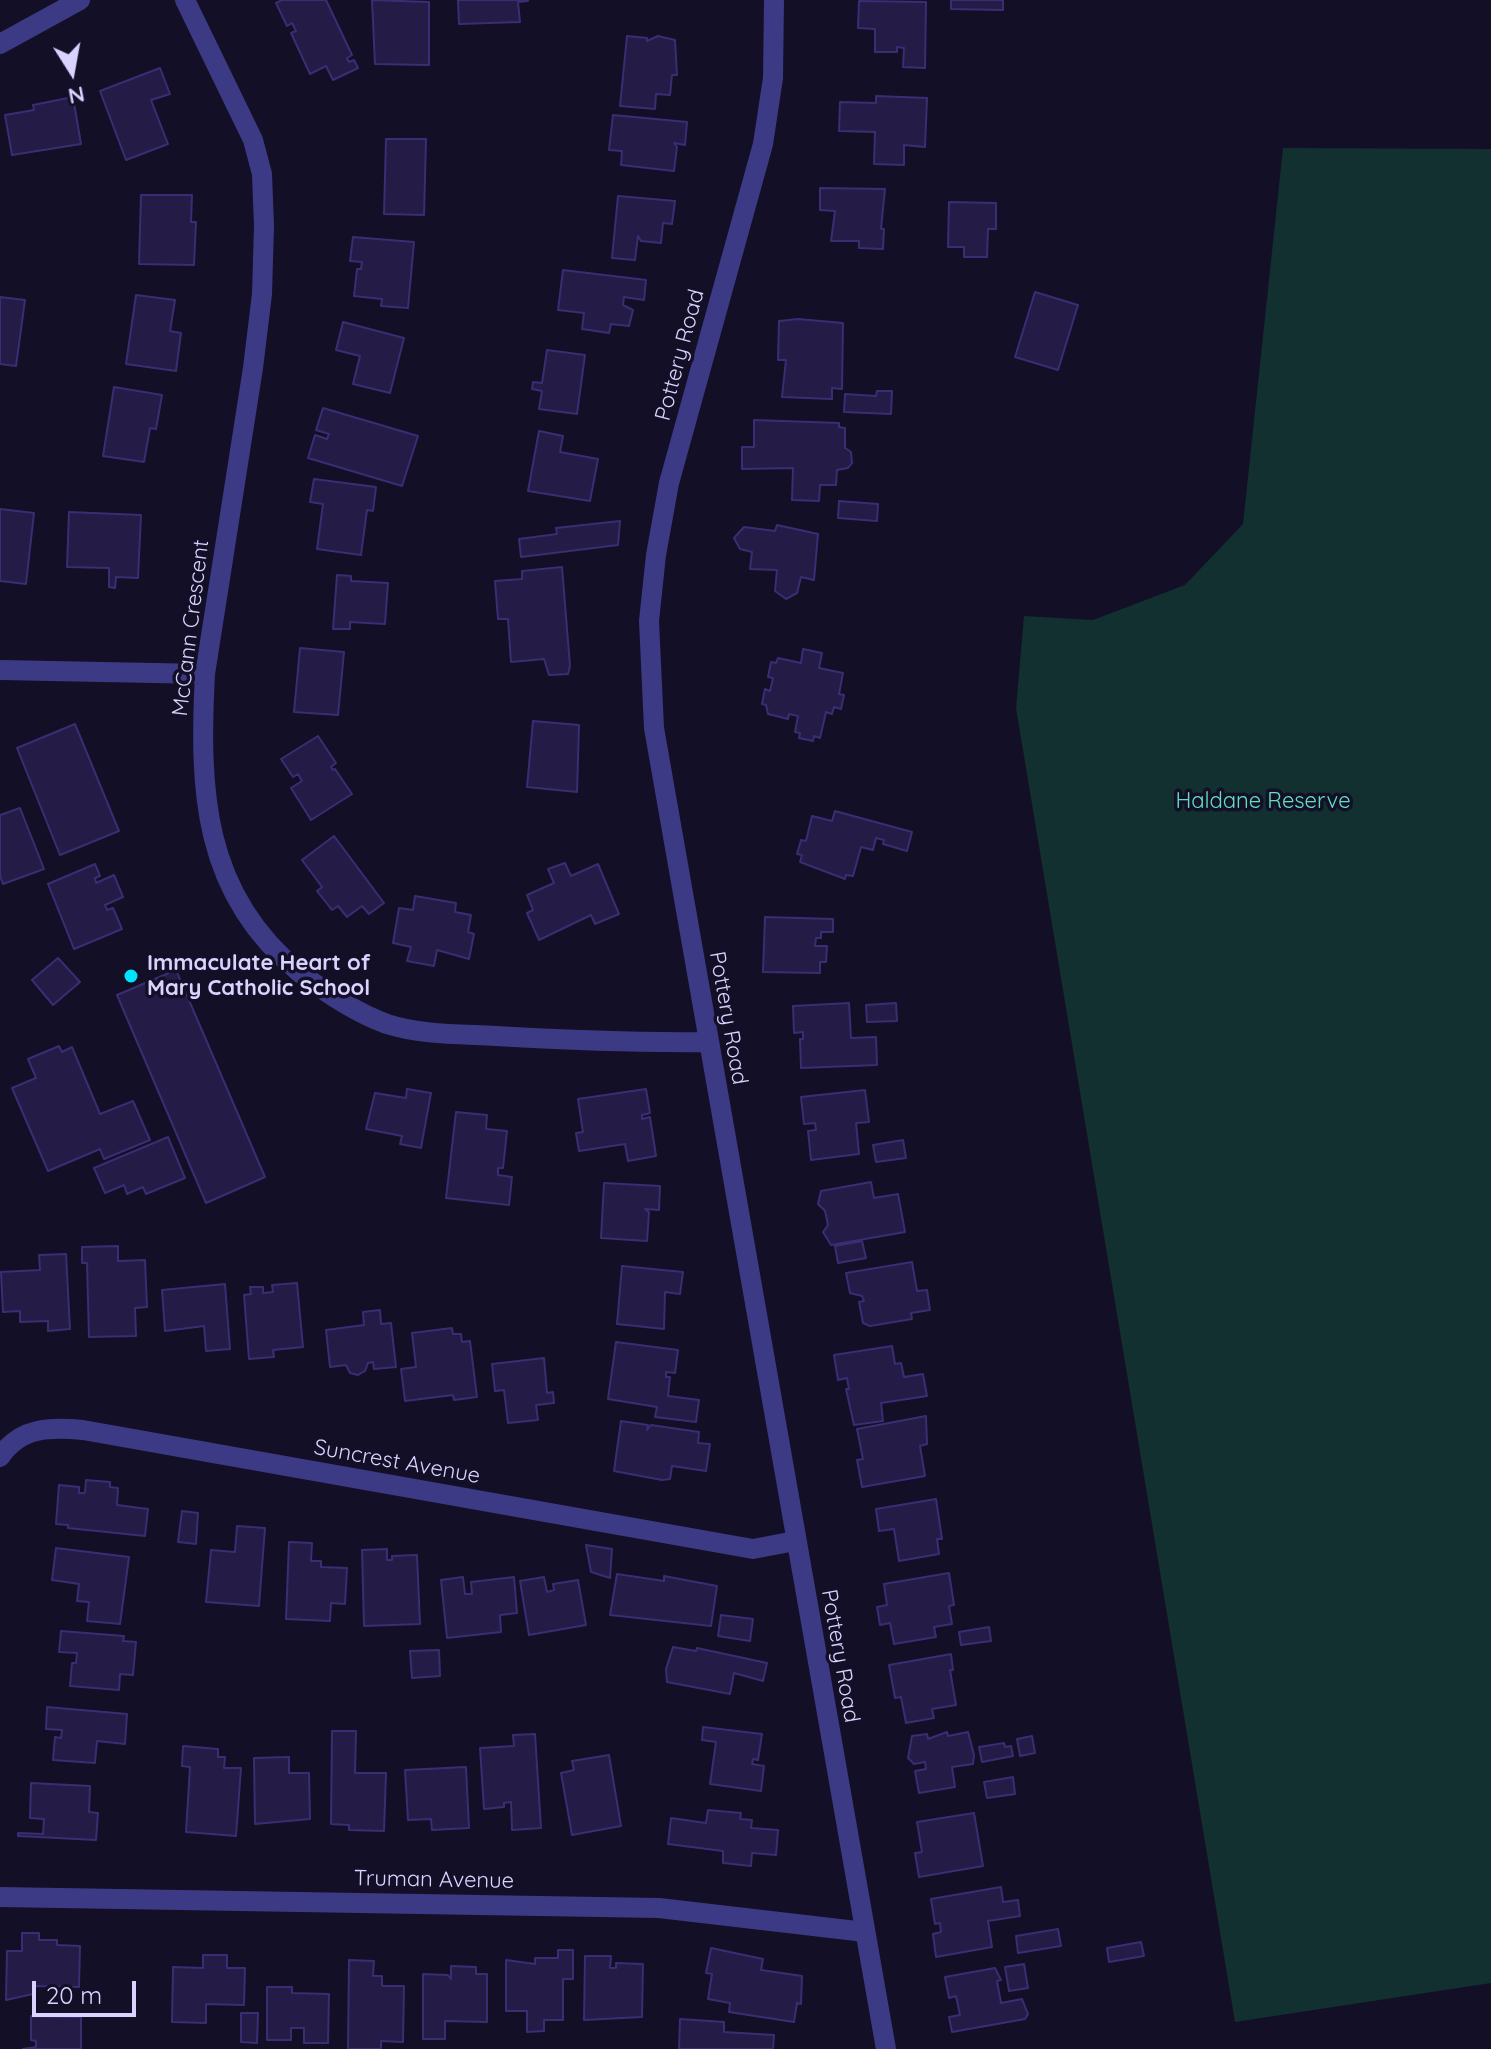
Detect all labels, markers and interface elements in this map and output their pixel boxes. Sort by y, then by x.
north arrow [32,32,112,112]
text: N [66,80,87,111]
street label: Pottery Road [650,286,710,424]
street label: McCann Crescent [167,538,215,718]
park label: Haldane Reserve [1175,788,1351,814]
street label: Pottery Road [703,949,753,1087]
place label: Immaculate Heart of Mary Catholic School [147,950,370,1002]
marker: Immaculate Heart of Mary Catholic School [122,967,140,985]
street label: Suncrest Avenue [312,1434,482,1490]
street label: Pottery Road [815,1587,865,1725]
street label: Truman Avenue [354,1865,514,1895]
scale bar [36,1965,140,2015]
text: 20 m [46,1980,102,2010]

